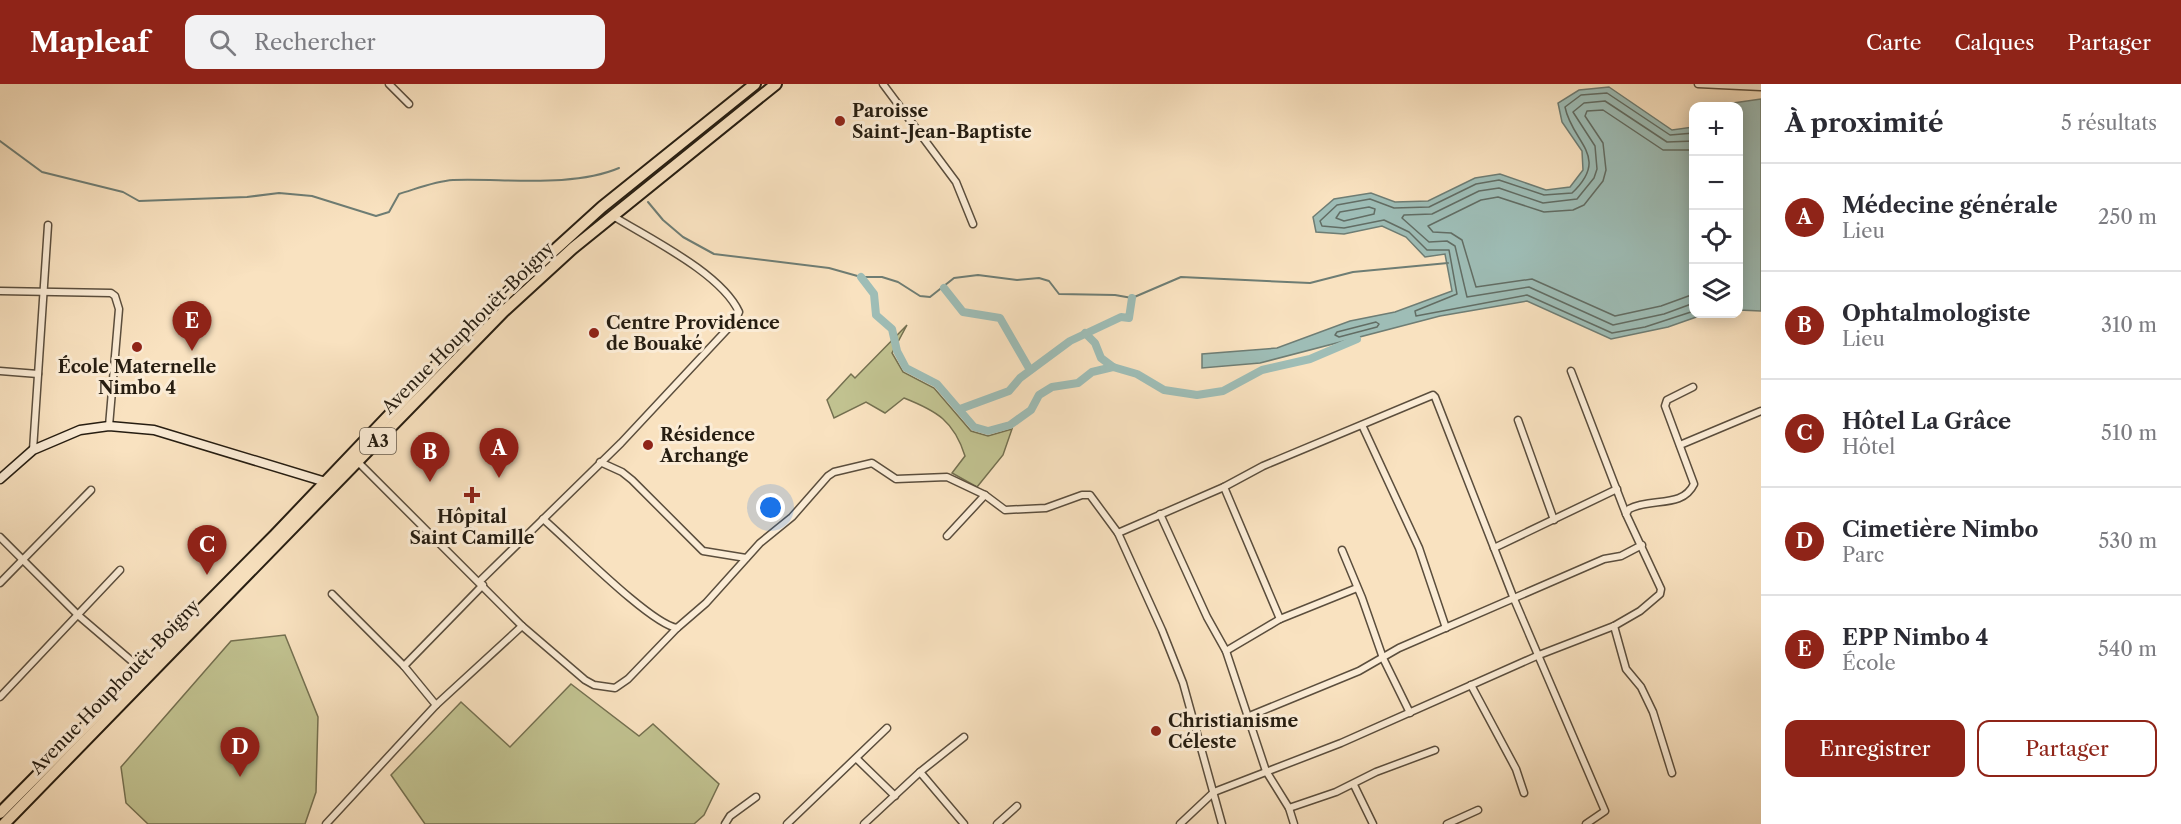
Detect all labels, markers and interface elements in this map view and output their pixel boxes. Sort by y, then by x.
search box [185,15,605,69]
text: Mapleaf [30,25,149,59]
icon: search [206,26,239,59]
text: Rechercher [254,29,376,56]
text: Carte [1866,30,1921,55]
text: Calques [1954,30,2034,55]
text: Partager [2067,30,2151,55]
place label: Paroisse Saint-Jean-Baptiste [852,100,1032,143]
map controls [1689,102,1743,318]
button: + [1689,102,1743,156]
text: À proximité [1785,107,1944,139]
text: 5 résultats [2061,111,2157,135]
marker: Paroisse Saint-Jean-Baptiste [833,114,847,128]
button: − [1689,156,1743,210]
text: Médecine générale [1842,192,2058,219]
text: A [1797,205,1812,229]
text: 250 m [2098,205,2157,229]
button: locate [1689,210,1743,264]
text: Lieu [1842,219,1885,243]
street label: Avenue Houphouët-Boigny [377,237,559,419]
button: layers [1689,264,1743,318]
text: Ophtalmologiste [1842,300,2030,327]
pin: E [172,302,212,351]
place label: Centre Providence de Bouaké [606,312,780,355]
text: B [1797,313,1812,337]
text: 310 m [2101,313,2157,337]
marker: Centre Providence de Bouaké [587,326,601,340]
text: Lieu [1842,327,1885,351]
marker: École Maternelle Nimbo 4 [130,340,144,354]
place label: École Maternelle Nimbo 4 [58,355,217,399]
text: Hôtel La Grâce [1842,408,2011,435]
text: C [1796,421,1813,445]
text: 510 m [2101,421,2157,445]
place label: Résidence Archange [659,424,755,467]
road number: A3 [360,428,396,454]
pin: A [480,428,518,478]
pin: B [410,432,450,482]
text: Hôtel [1842,435,1895,459]
marker: Résidence Archange [641,438,655,452]
marker: Hôpital Saint Camille [463,486,481,504]
your location [756,493,785,522]
place label: Hôpital Saint Camille [409,506,535,549]
text: Cimetière Nimbo [1842,516,2039,543]
pin: C [188,526,226,575]
text: D [1796,529,1813,553]
text: 530 m [2099,529,2157,553]
text: Parc [1842,543,1884,567]
street label: Avenue Houphouët-Boigny [25,594,205,780]
text: EPP Nimbo 4 [1842,624,1988,651]
text: E [1797,637,1812,661]
text: 540 m [2098,637,2157,661]
text: École [1842,651,1896,675]
place label: Christianisme Céleste [1168,710,1298,753]
button: Enregistrer [1785,720,1965,777]
button: Partager [1977,720,2157,777]
marker: Christianisme Céleste [1149,724,1163,738]
pin: D [220,728,260,777]

